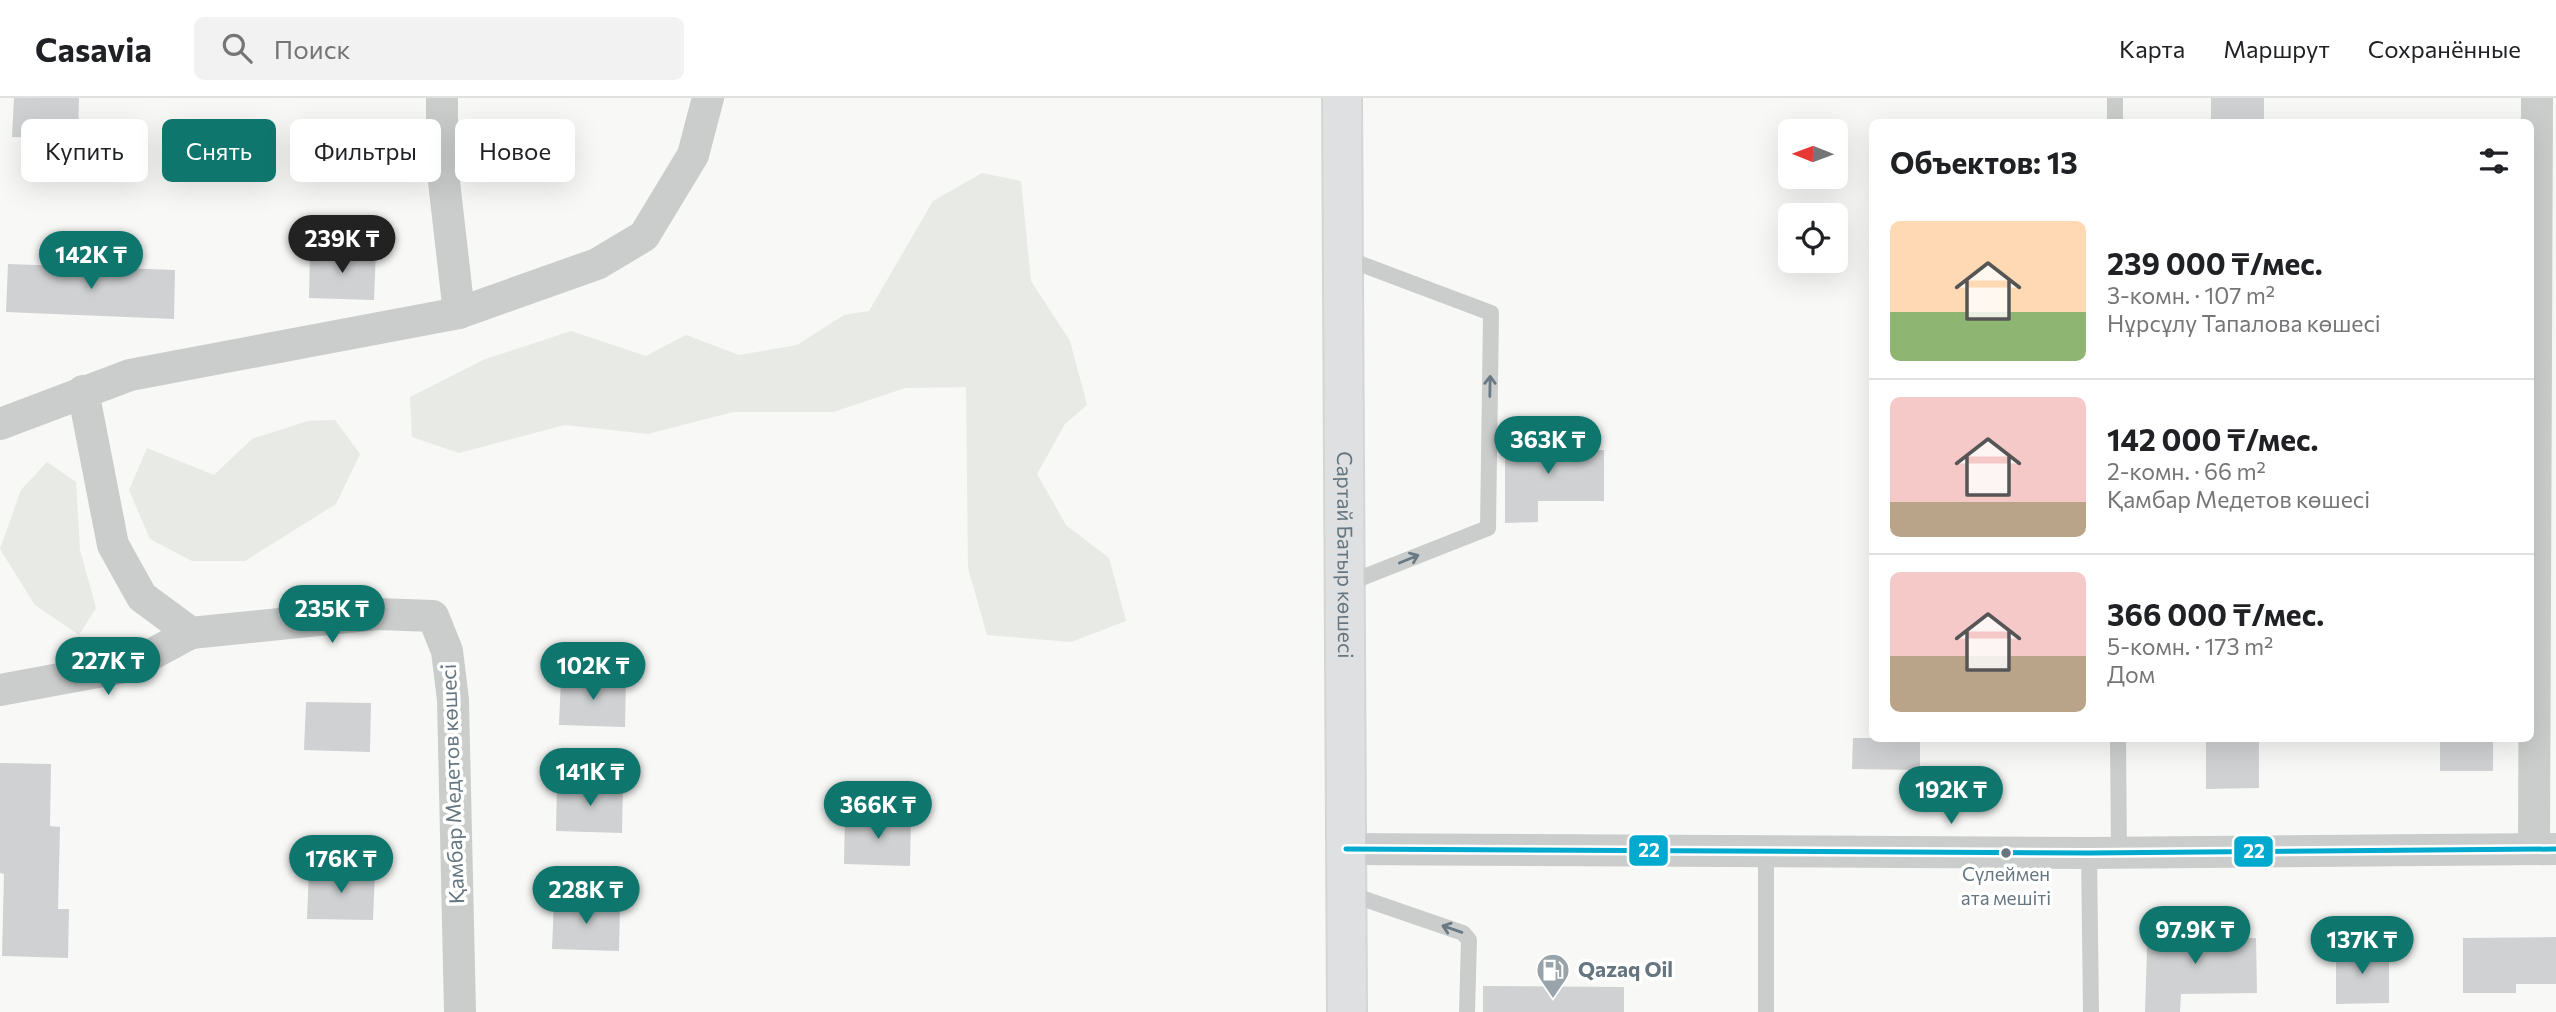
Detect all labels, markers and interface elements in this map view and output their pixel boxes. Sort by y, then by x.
search box [194,17,684,80]
text: Casavia [35,28,152,69]
icon: search [218,29,256,67]
text: Поиск [274,33,350,64]
text: Карта [2119,34,2185,63]
text: Маршрут [2223,34,2330,63]
text: Сохранённые [2368,34,2521,63]
chip: Купить [21,119,148,182]
chip: Снять [162,119,276,182]
chip: Фильтры [290,119,441,182]
chip: Новое [455,119,575,182]
north arrow [1778,119,1848,189]
map controls [1778,119,1848,273]
icon: filters [2475,142,2513,180]
text: Объектов: 13 [1890,143,2078,180]
button: locate [1778,203,1848,273]
pin: 239K ₸ [285,216,399,275]
text: 239K ₸ [304,224,380,252]
pin: 142K ₸ [34,232,148,291]
text: 142K ₸ [55,240,127,268]
text: 239 000 ₸/мес. [2107,244,2323,281]
icon: home [1946,249,2030,333]
text: 3-комн. · 107 m² [2107,281,2275,309]
text: Нұрсұлу Тапалова көшесі [2107,309,2381,337]
one-way arrow [1483,374,1497,397]
pin: 363K ₸ [1491,416,1605,476]
text: 142 000 ₸/мес. [2107,420,2318,457]
text: 363K ₸ [1510,425,1586,453]
icon: home [1946,425,2030,509]
street label: Сартай Батыр көшесі [1333,451,1359,659]
text: 2-комн. · 66 m² [2107,457,2266,485]
text: Қамбар Медетов көшесі [2107,485,2370,513]
one-way arrow [1398,552,1419,565]
pin: 235K ₸ [275,586,389,645]
text: 235K ₸ [295,594,369,622]
text: 366 000 ₸/мес. [2107,595,2324,632]
icon: home [1946,600,2030,684]
text: 5-комн. · 173 m² [2107,632,2273,660]
pin: 227K ₸ [51,638,165,697]
pin: 102K ₸ [536,642,650,702]
text: 227K ₸ [71,646,145,674]
text: 102K ₸ [556,651,630,679]
text: Дом [2107,660,2155,688]
street label: Қамбар Медетов көшесі [435,664,468,905]
pin: 141K ₸ [533,748,647,808]
text: 141K ₸ [556,757,624,785]
pin: 192K ₸ [1894,766,2008,826]
text: 192K ₸ [1915,775,1987,803]
pin: 366K ₸ [821,782,935,841]
text: 366K ₸ [840,790,916,818]
line badge: 22 [1628,834,1669,867]
line badge: 22 [2233,835,2274,868]
pin: 176K ₸ [284,836,398,895]
text: 22 [1638,838,1660,861]
text: 22 [2243,839,2265,862]
text: 176K ₸ [305,844,377,872]
marker: Сүлеймен ата мешіті [1999,846,2013,860]
place label: Сүлеймен ата мешіті [1961,862,2051,909]
pin: 228K ₸ [529,866,643,926]
text: 228K ₸ [549,875,623,903]
pin: 97.9K ₸ [2130,906,2260,966]
text: 97.9K ₸ [2155,915,2235,943]
pin: 137K ₸ [2305,916,2419,976]
one-way arrow [1441,922,1463,935]
text: 137K ₸ [2327,925,2397,953]
fuel station icon: Qazaq Oil [1534,951,1572,1000]
place label: Qazaq Oil [1578,956,1673,981]

